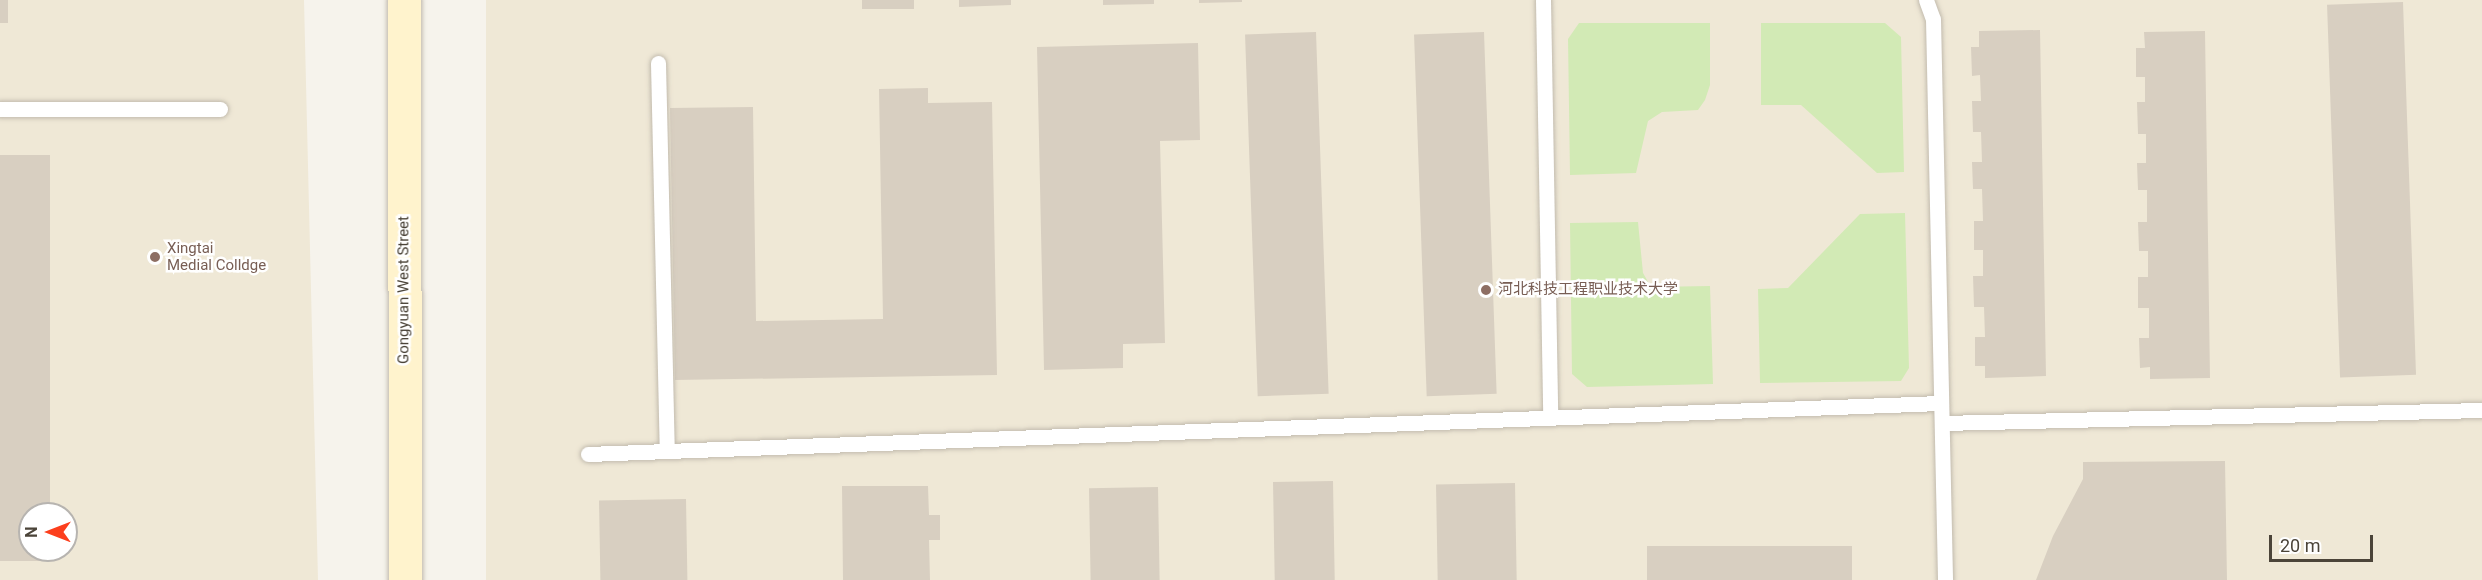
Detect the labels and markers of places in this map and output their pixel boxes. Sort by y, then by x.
place label: Xingtai Medial Colldge [167,239,266,274]
marker: Xingtai Medial Colldge [148,250,162,264]
place label: 河北科技工程职业技术大学 [1498,281,1678,299]
marker: 河北科技工程职业技术大学 [1479,283,1493,297]

